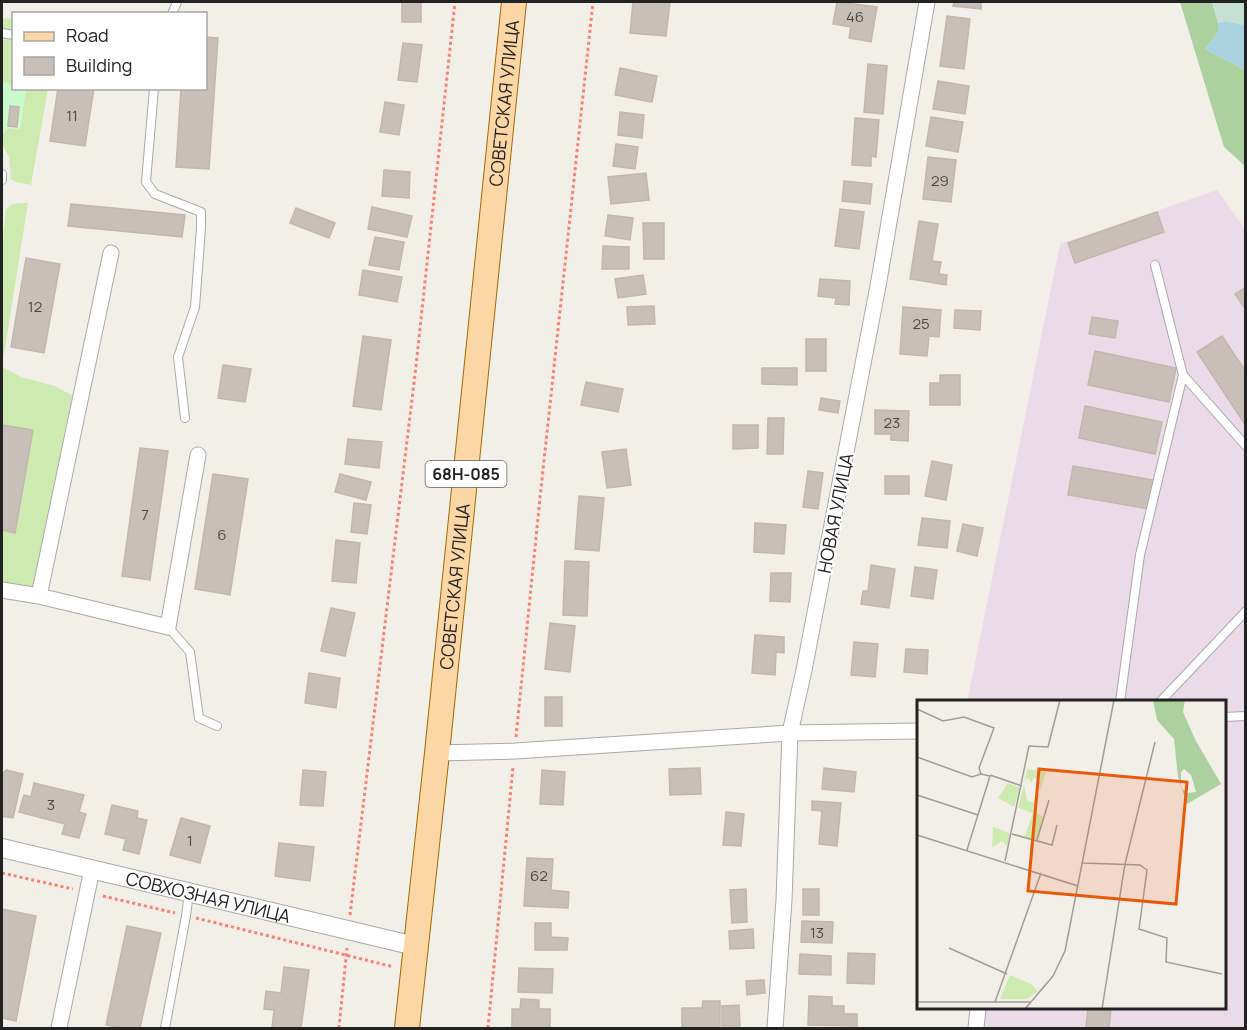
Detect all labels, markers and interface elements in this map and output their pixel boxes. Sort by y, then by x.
house number: 46 [846,6,864,27]
legend [12,12,207,90]
street label: СОВЕТСКАЯ УЛИЦА [483,18,524,187]
text: Road [66,23,109,47]
text: Building [66,53,132,77]
house number: 11 [66,105,78,126]
house number: 29 [931,170,949,191]
house number: 12 [28,296,42,317]
house number: 25 [912,313,930,334]
house number: 23 [884,412,900,433]
street label: НОВАЯ УЛИЦА [812,450,859,575]
road number: 68Н-085 [426,461,506,487]
street label: СОВЕТСКАЯ УЛИЦА [434,502,475,671]
house number: 7 [141,504,149,525]
house number: 6 [217,524,227,545]
inset map [917,700,1226,1009]
house number: 3 [47,794,55,815]
house number: 1 [187,830,193,851]
house number: 62 [530,865,548,886]
street label: СОВХОЗНАЯ УЛИЦА [124,866,294,928]
house number: 13 [810,922,824,943]

